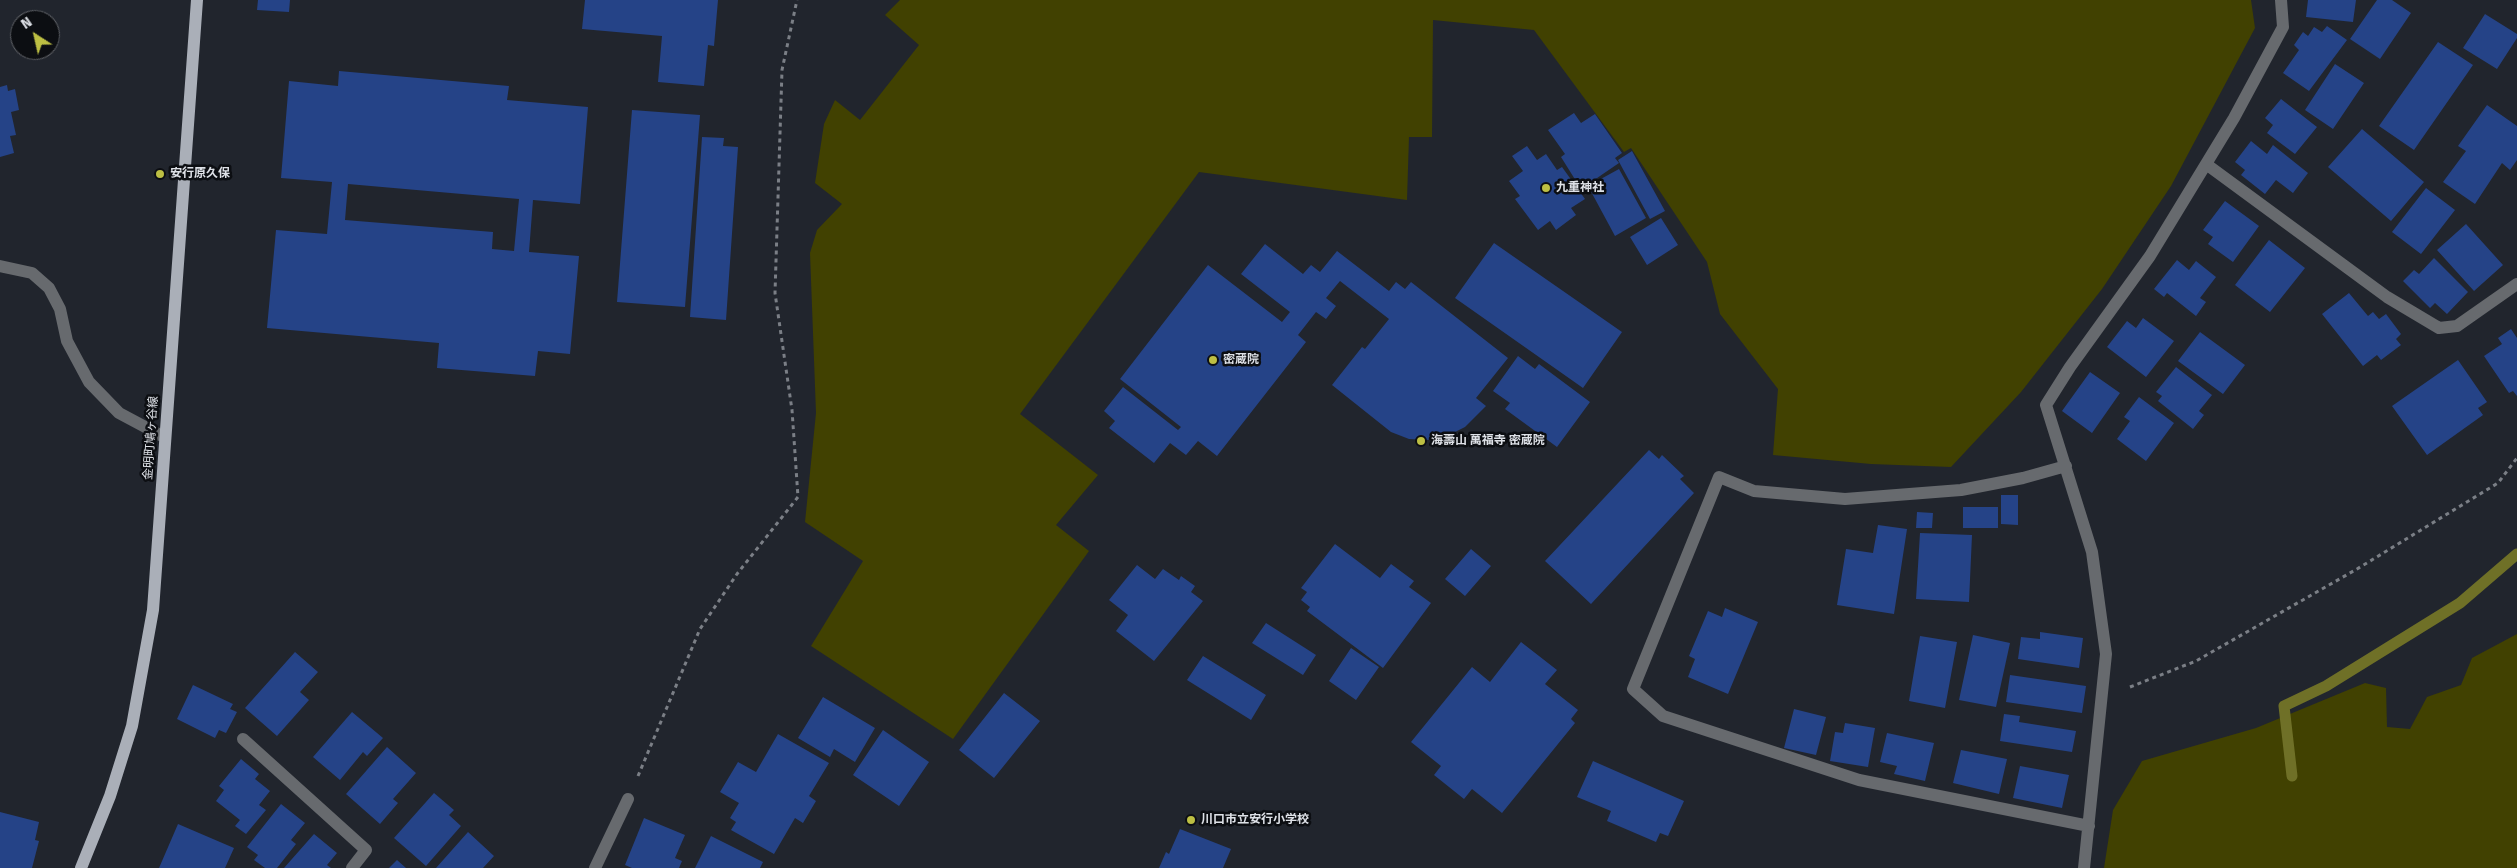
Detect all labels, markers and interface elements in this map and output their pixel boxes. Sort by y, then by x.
north arrow [10,10,60,60]
text: N [18,13,35,33]
place label: 安行原久保 [170,167,230,181]
marker: 安行原久保 [154,168,166,180]
place label: 九重神社 [1556,181,1604,195]
marker: 九重神社 [1540,182,1552,194]
place label: 密蔵院 [1223,353,1259,367]
marker: 密蔵院 [1207,354,1219,366]
street label: 金明町鳩ヶ谷線 [141,396,161,480]
place label: 海壽山 萬福寺 密蔵院 [1431,434,1545,448]
marker: 海壽山 萬福寺 密蔵院 [1415,435,1427,447]
place label: 川口市立安行小学校 [1201,813,1309,827]
marker: 川口市立安行小学校 [1185,814,1197,826]

